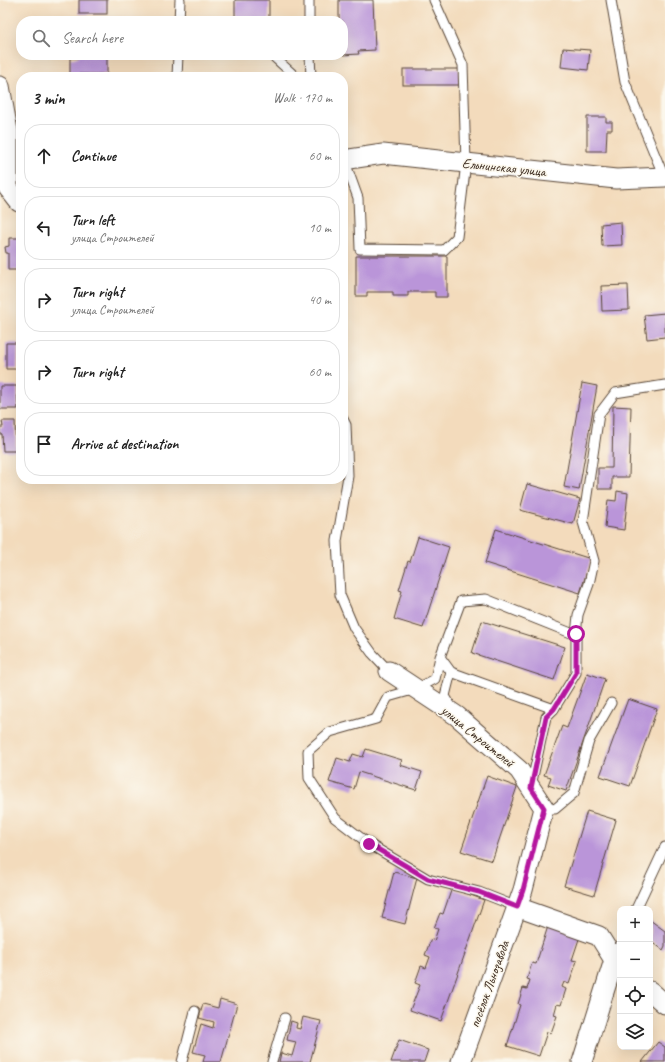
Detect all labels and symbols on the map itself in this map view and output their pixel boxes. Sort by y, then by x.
street label: Ельнинская улица [461,155,548,180]
route start [567,625,585,643]
street label: улица Строителей [437,701,519,772]
route end [360,835,378,853]
street label: посёлок Льнозавода [466,937,514,1030]

